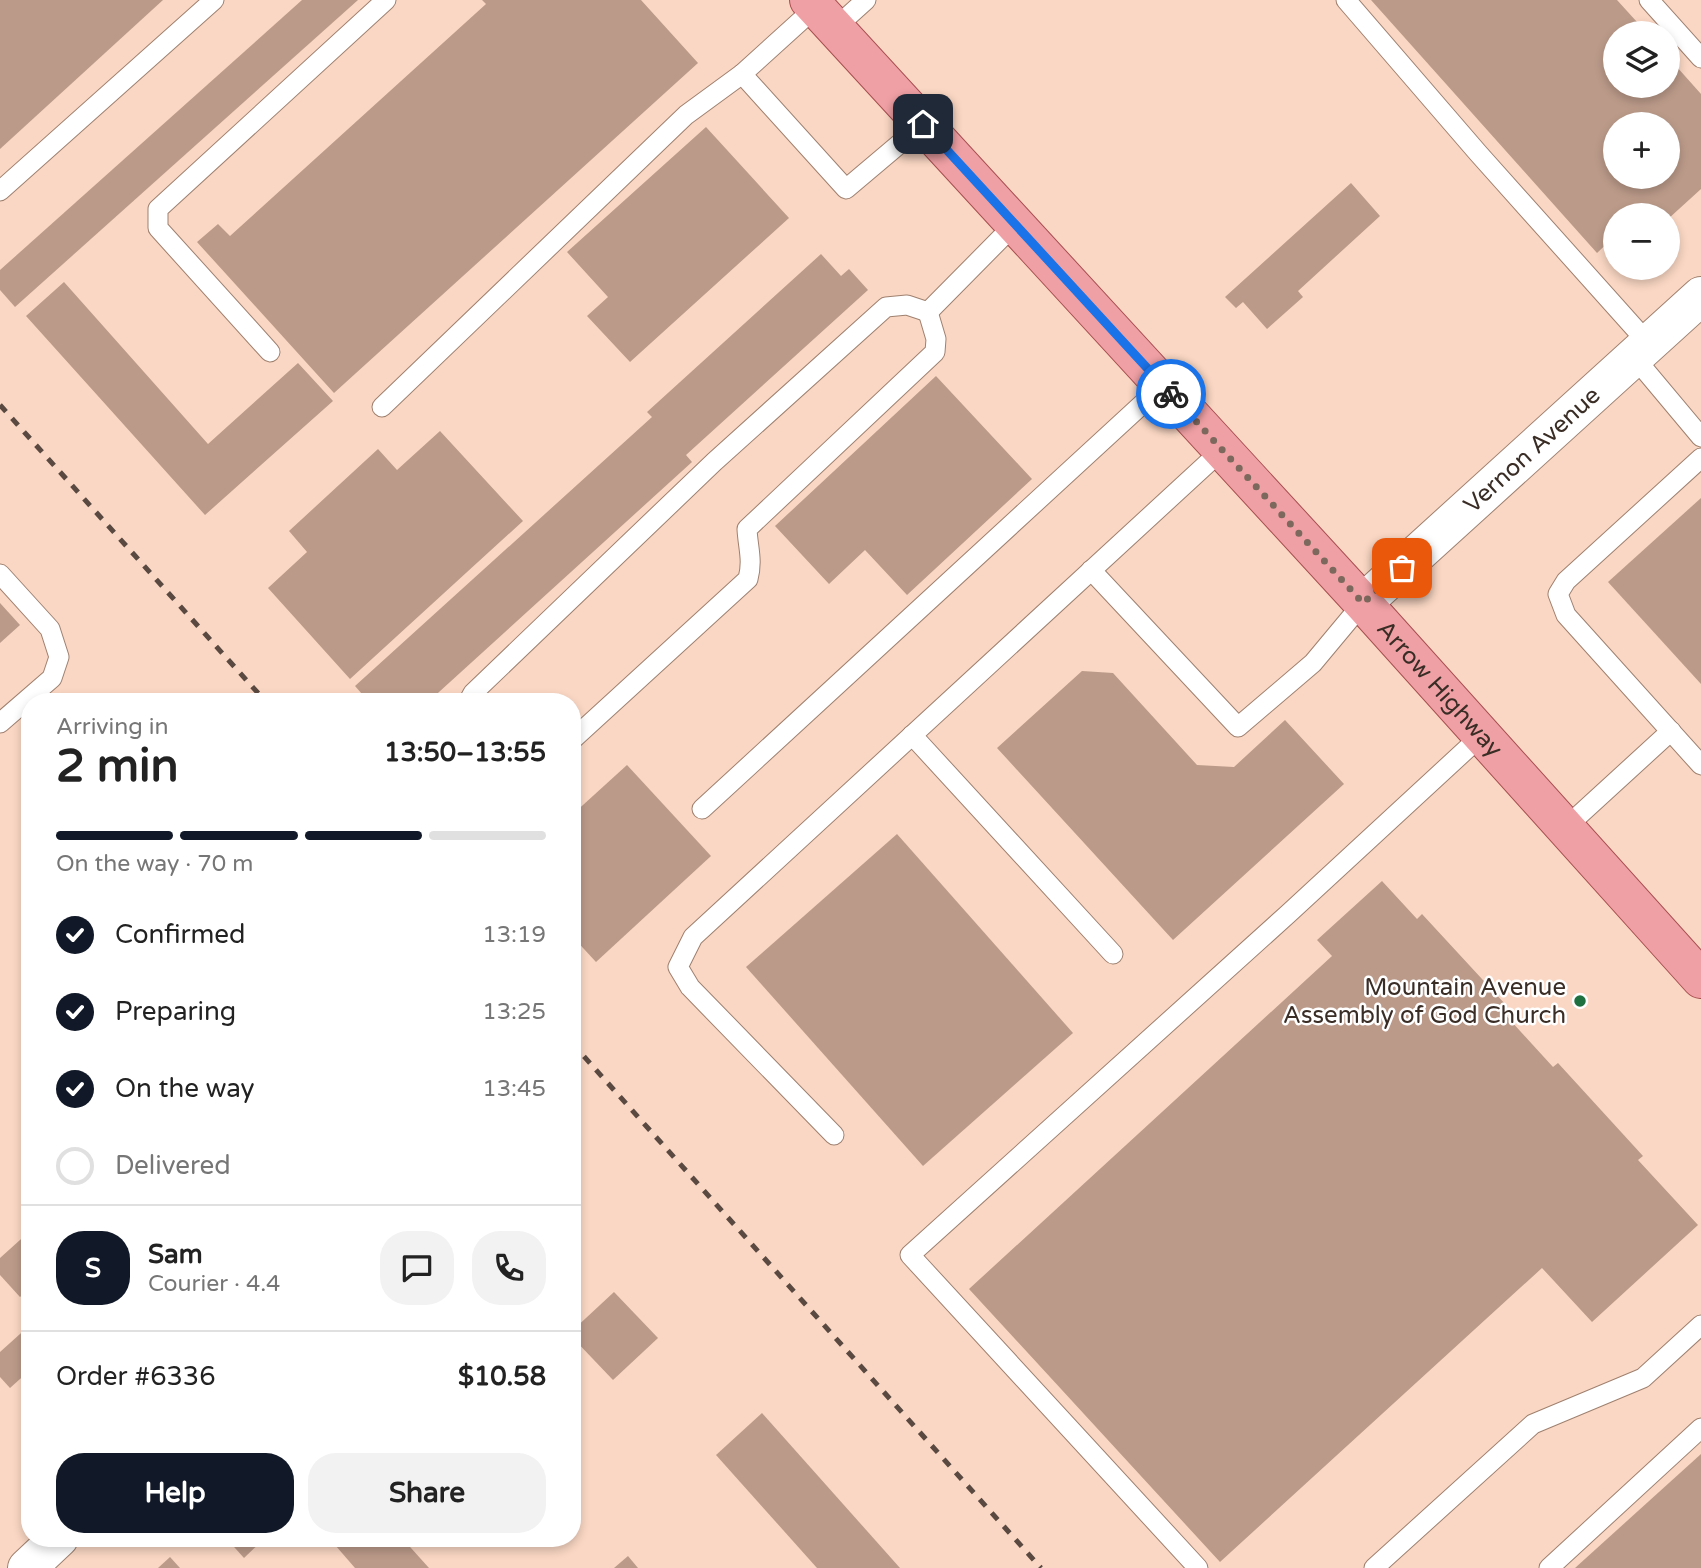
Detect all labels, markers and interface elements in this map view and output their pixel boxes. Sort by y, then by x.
map controls [1603,21,1680,280]
button: layers [1603,21,1680,98]
pin [893,94,953,154]
icon: home [904,105,942,143]
button: + [1603,112,1680,189]
button: − [1603,203,1680,280]
courier [1136,359,1206,429]
icon: bike [1152,375,1190,413]
street label: Vernon Avenue [1458,380,1606,519]
pin [1372,538,1432,598]
icon: bag [1383,549,1421,587]
street label: Arrow Highway [1371,614,1509,763]
text: Arriving in [56,713,169,741]
text: 13:50–13:55 [384,737,546,768]
text: 2 min [56,739,179,794]
text: On the way · 70 m [56,850,253,878]
icon: check [56,916,94,954]
text: Confirmed [115,919,245,950]
text: 13:19 [482,921,546,949]
place label: Mountain Avenue Assembly of God Church [1283,973,1566,1030]
icon: check [56,993,94,1031]
marker: Mountain Avenue Assembly of God Church [1572,993,1588,1009]
text: Preparing [115,996,236,1027]
text: 13:25 [482,998,546,1026]
icon: check [56,1070,94,1108]
text: On the way [115,1073,255,1104]
text: 13:45 [482,1075,546,1103]
text: Delivered [115,1150,231,1181]
button: chat [380,1231,454,1305]
button: phone [472,1231,546,1305]
text: Sam [148,1239,203,1270]
text: S [85,1253,101,1284]
text: Courier · 4.4 [148,1270,280,1298]
text: Order #6336 [56,1361,216,1392]
text: $10.58 [458,1361,546,1392]
button: Help [56,1453,294,1533]
button: Share [308,1453,546,1533]

